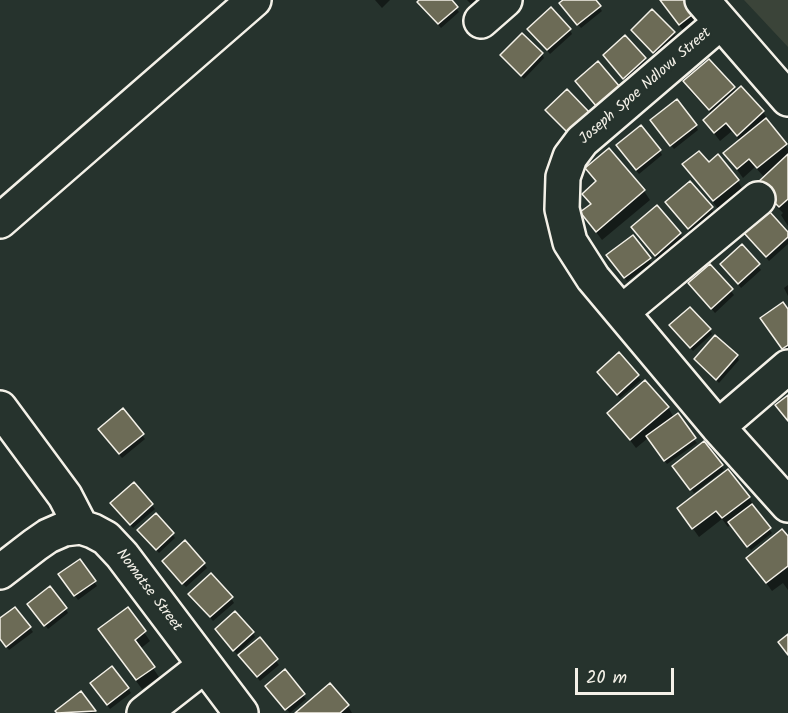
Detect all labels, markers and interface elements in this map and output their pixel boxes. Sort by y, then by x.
street label: Joseph Spoe Ndlovu Street [576,25,716,149]
street label: Nomatse Street [111,546,185,636]
scale bar [578,656,677,694]
text: 20 m [586,664,627,693]

